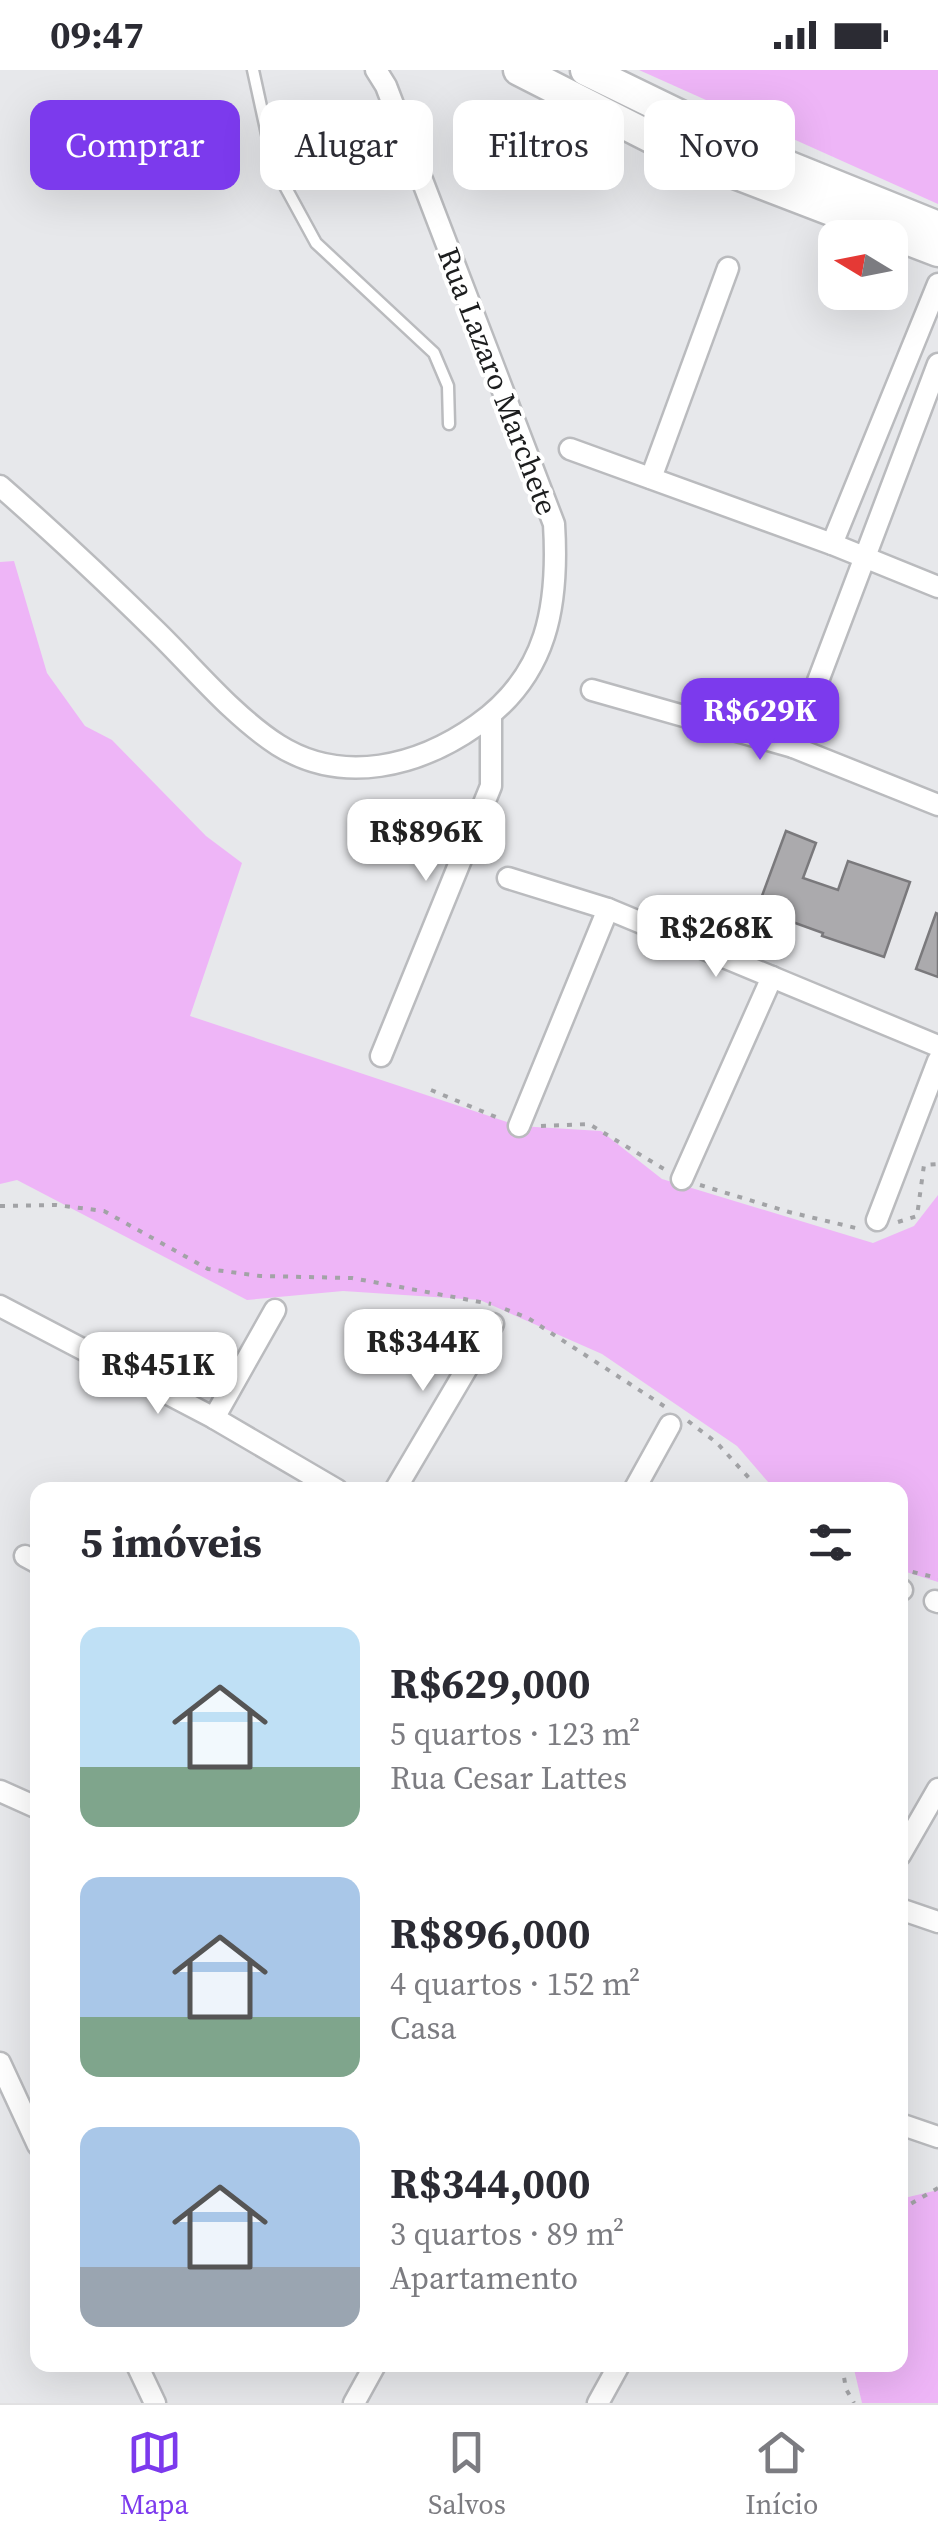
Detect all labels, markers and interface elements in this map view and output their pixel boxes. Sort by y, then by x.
text: 09:47 [50,9,144,61]
chip: Comprar [30,100,240,190]
chip: Alugar [260,100,433,190]
chip: Filtros [453,100,624,190]
chip: Novo [644,100,795,190]
north arrow [818,220,908,310]
map controls [818,220,908,310]
street label: Rua Lazaro Marchete [428,241,568,521]
pin: R$629K [679,678,841,763]
text: R$629K [703,688,817,732]
pin: R$896K [345,799,507,884]
text: R$896K [369,809,483,853]
pin: R$268K [635,895,797,980]
text: R$268K [659,905,773,949]
pin: R$344K [342,1309,504,1394]
text: R$344K [366,1319,480,1363]
pin: R$451K [77,1332,239,1417]
text: R$451K [101,1342,215,1386]
text: 5 imóveis [80,1513,262,1571]
icon: filters [803,1515,858,1570]
text: R$629,000 [390,1654,591,1712]
icon: home [160,1667,280,1787]
text: 5 quartos · 123 m² [390,1712,640,1756]
text: Rua Cesar Lattes [390,1756,627,1800]
text: R$896,000 [390,1904,591,1962]
icon: home [160,1917,280,2037]
text: 4 quartos · 152 m² [390,1962,640,2006]
text: Casa [390,2006,457,2050]
text: R$344,000 [390,2154,591,2212]
icon: home [160,2167,280,2287]
text: 3 quartos · 89 m² [390,2212,624,2256]
text: Apartamento [390,2256,578,2300]
tab: Mapa [120,2425,189,2523]
tab: Salvos [428,2425,506,2523]
tab: Início [745,2425,818,2523]

